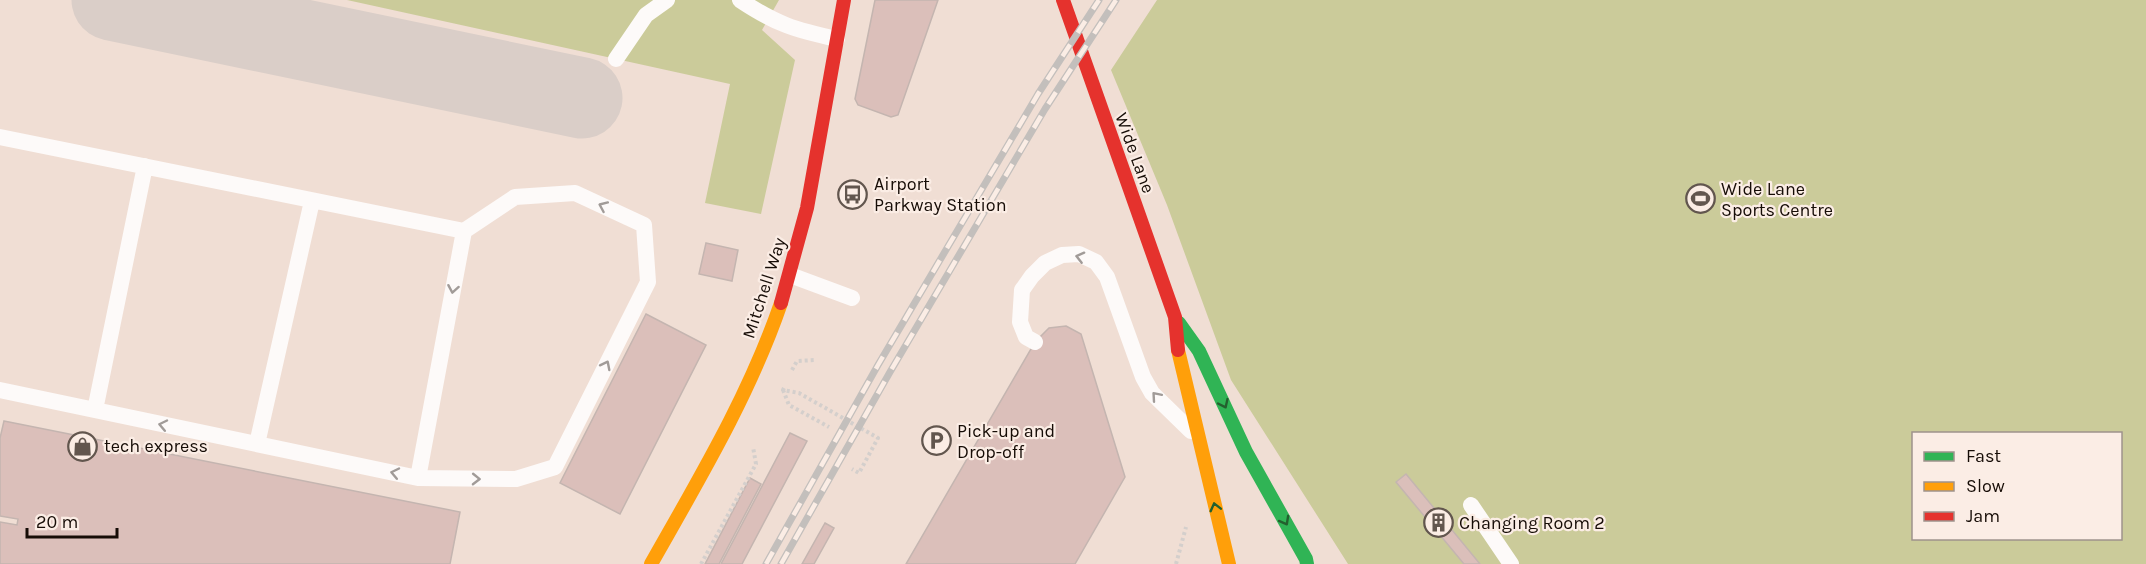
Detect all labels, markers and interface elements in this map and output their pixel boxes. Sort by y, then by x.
street label: Wide Lane [1110,110,1160,196]
place label: Airport Parkway Station [874,173,1007,216]
bus stop icon: Airport Parkway Station [837,178,869,210]
place label: Wide Lane Sports Centre [1721,178,1833,221]
sports icon: Wide Lane Sports Centre [1684,183,1716,215]
one-way arrow [599,202,610,214]
street label: Mitchell Way [737,234,791,341]
one-way arrow [1075,251,1085,264]
one-way arrow [447,283,460,293]
one-way arrow [599,360,611,371]
one-way arrow [1152,392,1163,402]
one-way arrow [1216,398,1228,409]
one-way arrow [159,419,169,432]
place label: Pick-up and Drop-off [957,420,1055,463]
parking icon: Pick-up and Drop-off [920,425,952,457]
shop icon: tech express [67,430,99,462]
legend [1912,432,2122,540]
place label: tech express [104,435,208,457]
text: Fast [1966,445,2001,467]
one-way arrow [390,468,400,481]
one-way arrow [472,473,481,485]
text: Slow [1966,475,2005,497]
scale bar [27,501,117,539]
one-way arrow [1209,502,1222,512]
text: Jam [1966,505,2000,527]
building icon: Changing Room 2 [1422,507,1454,539]
text: 20 m [36,511,78,533]
place label: Changing Room 2 [1459,512,1605,534]
one-way arrow [1278,515,1289,525]

